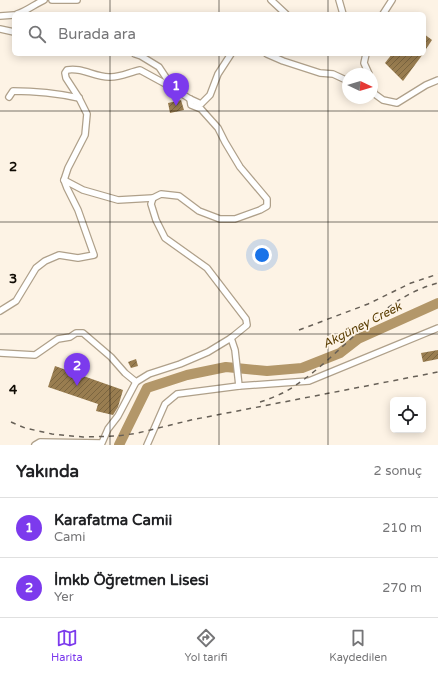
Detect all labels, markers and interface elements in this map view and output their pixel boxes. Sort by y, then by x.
search box [12,12,426,56]
icon: search [26,23,48,45]
text: Burada ara [58,25,136,43]
north arrow [342,68,378,104]
pin: 1 [163,73,189,106]
text: 2 [9,159,17,175]
your location [252,245,272,265]
text: 3 [9,271,17,287]
water label: Akgüney Creek [320,298,405,351]
pin: 2 [64,353,90,386]
text: 4 [9,382,18,398]
map controls [390,397,426,433]
button: locate [390,397,426,433]
text: Yakında [16,461,79,482]
text: 2 sonuç [374,463,422,479]
text: Karafatma Camii [54,511,172,529]
text: 1 [25,520,33,536]
text: 210 m [382,520,422,536]
text: Cami [54,529,86,545]
text: İmkb Öğretmen Lisesi [54,571,209,589]
text: 2 [25,580,33,596]
text: 270 m [382,580,422,596]
text: Yer [54,589,74,605]
tab: Harita [51,627,83,664]
tab: Yol tarifi [185,627,227,664]
tab: Kaydedilen [329,627,387,664]

